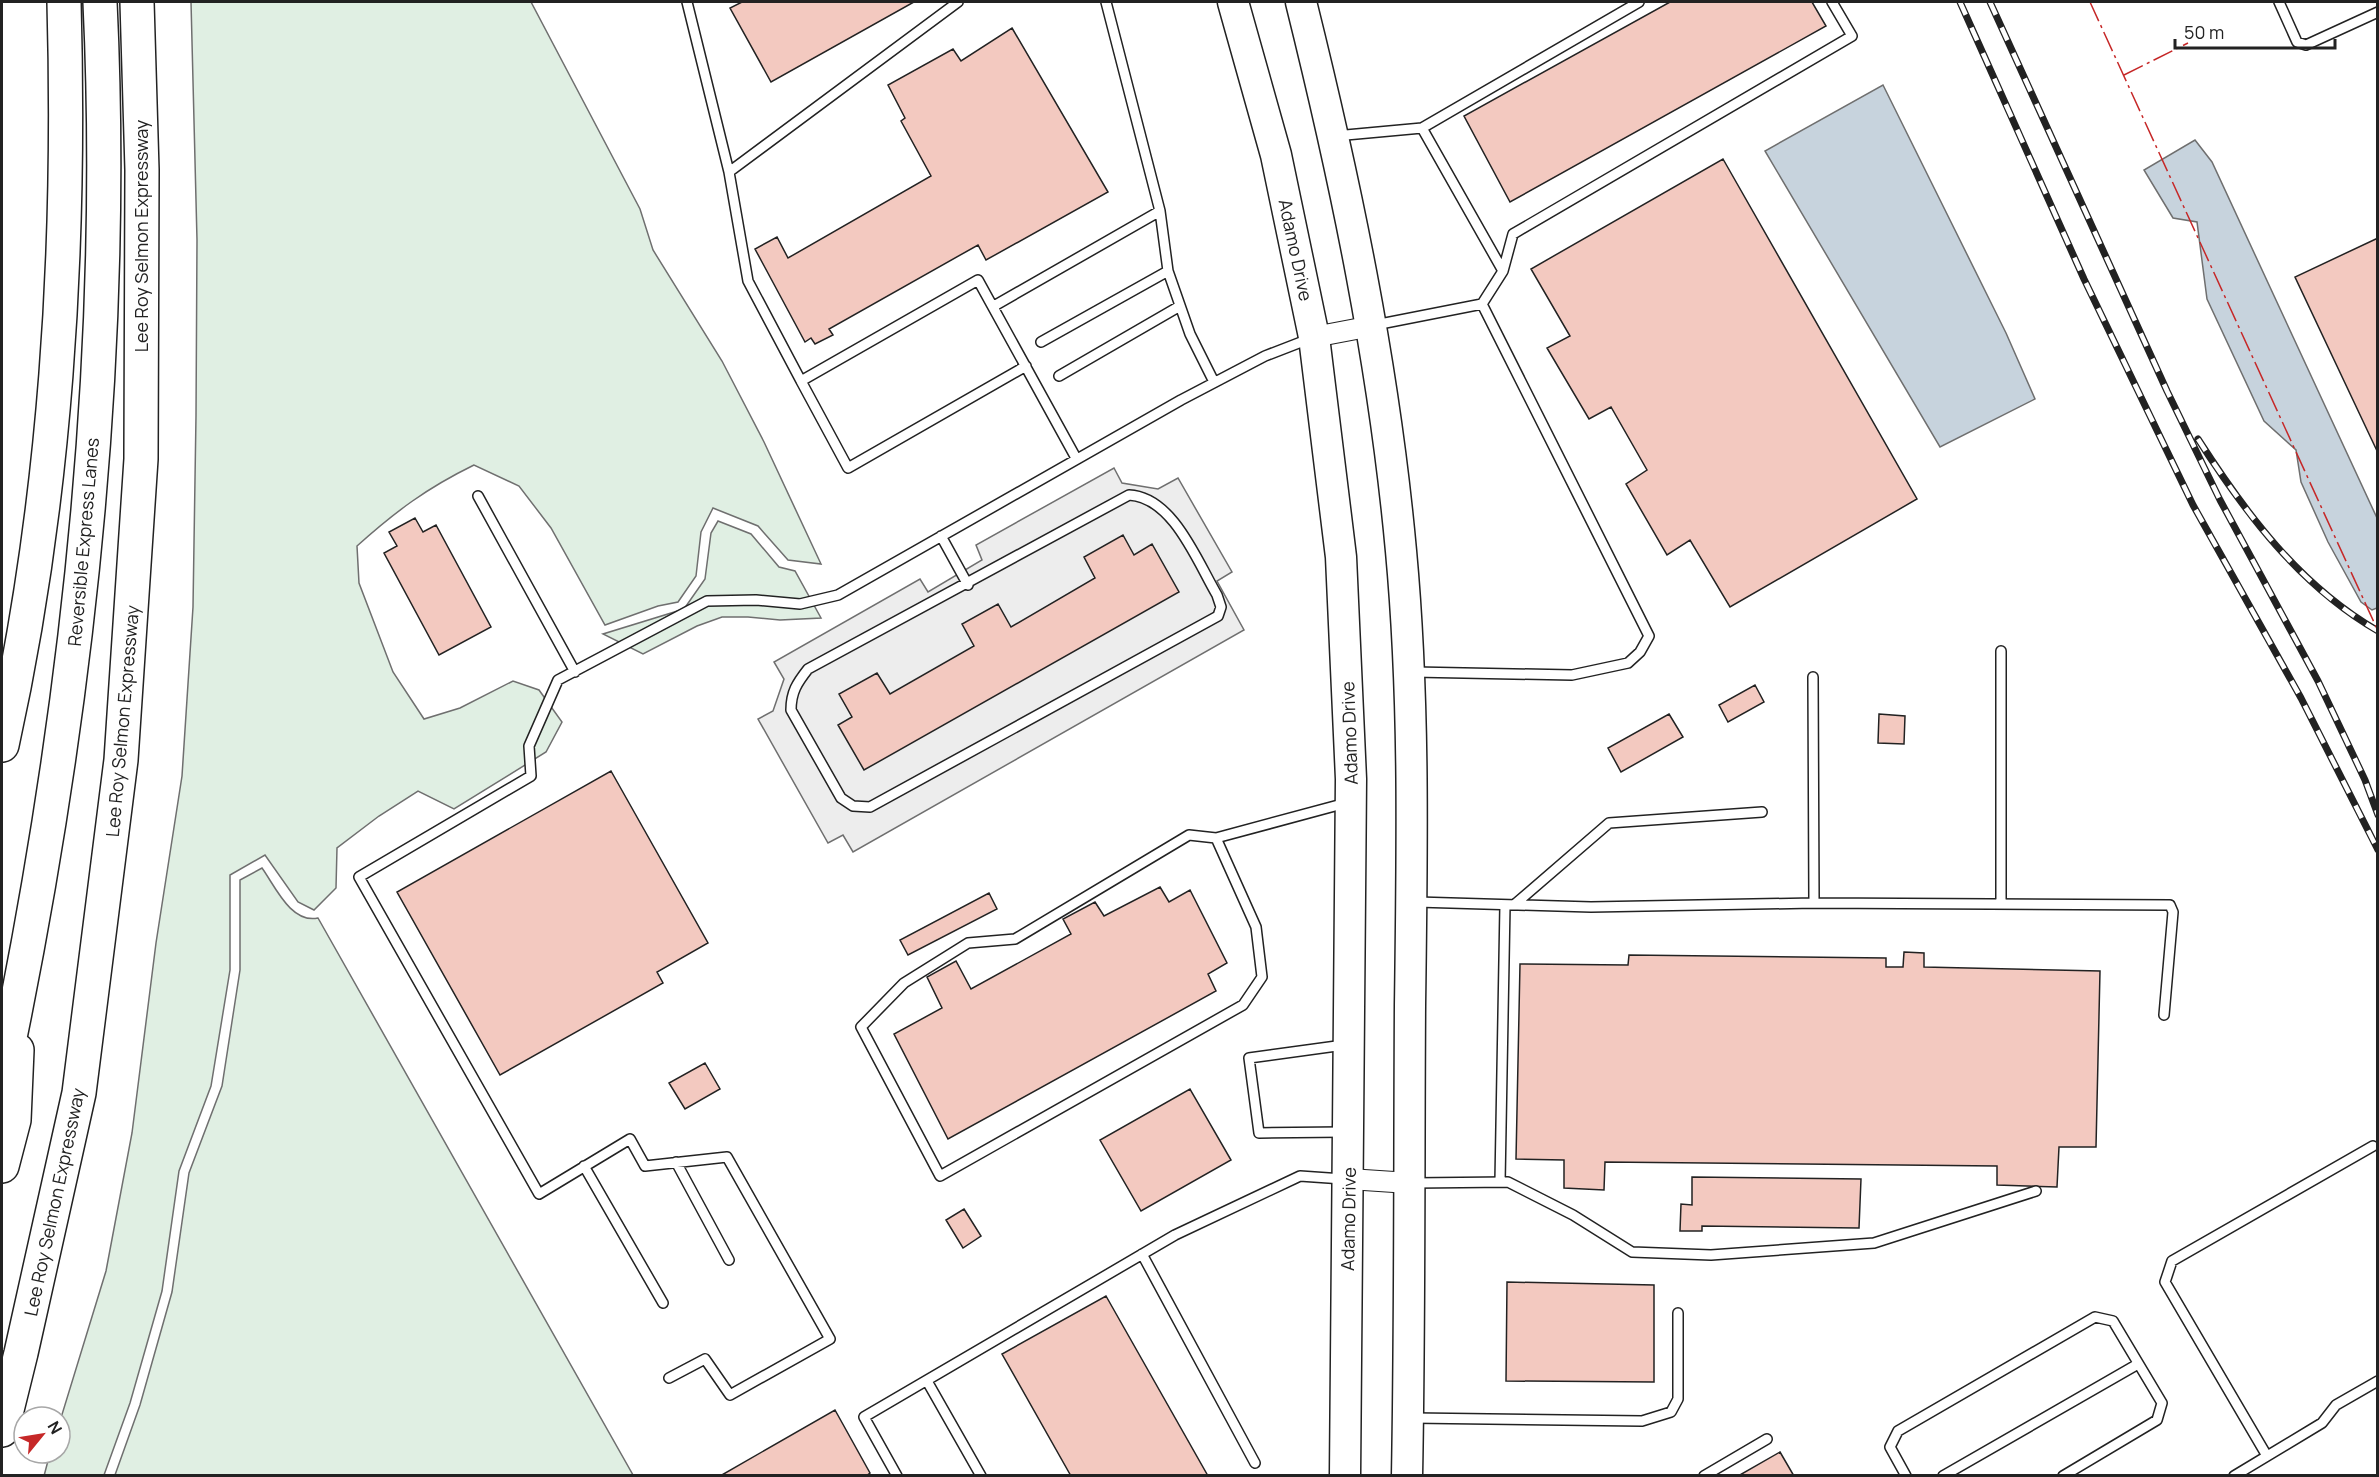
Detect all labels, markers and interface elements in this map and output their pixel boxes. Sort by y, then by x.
scale bar [2175,12,2336,50]
text: 50 m [2184,20,2224,44]
street label: Lee Roy Selmon Expressway [129,119,153,352]
street label: Adamo Drive [1273,197,1319,303]
street label: Reversible Express Lanes [62,437,104,647]
street label: Lee Roy Selmon Expressway [100,604,144,838]
street label: Adamo Drive [1335,681,1363,785]
street label: Lee Roy Selmon Expressway [18,1085,90,1318]
street label: Adamo Drive [1335,1167,1361,1271]
north arrow [12,1405,72,1465]
text: N [43,1417,67,1438]

